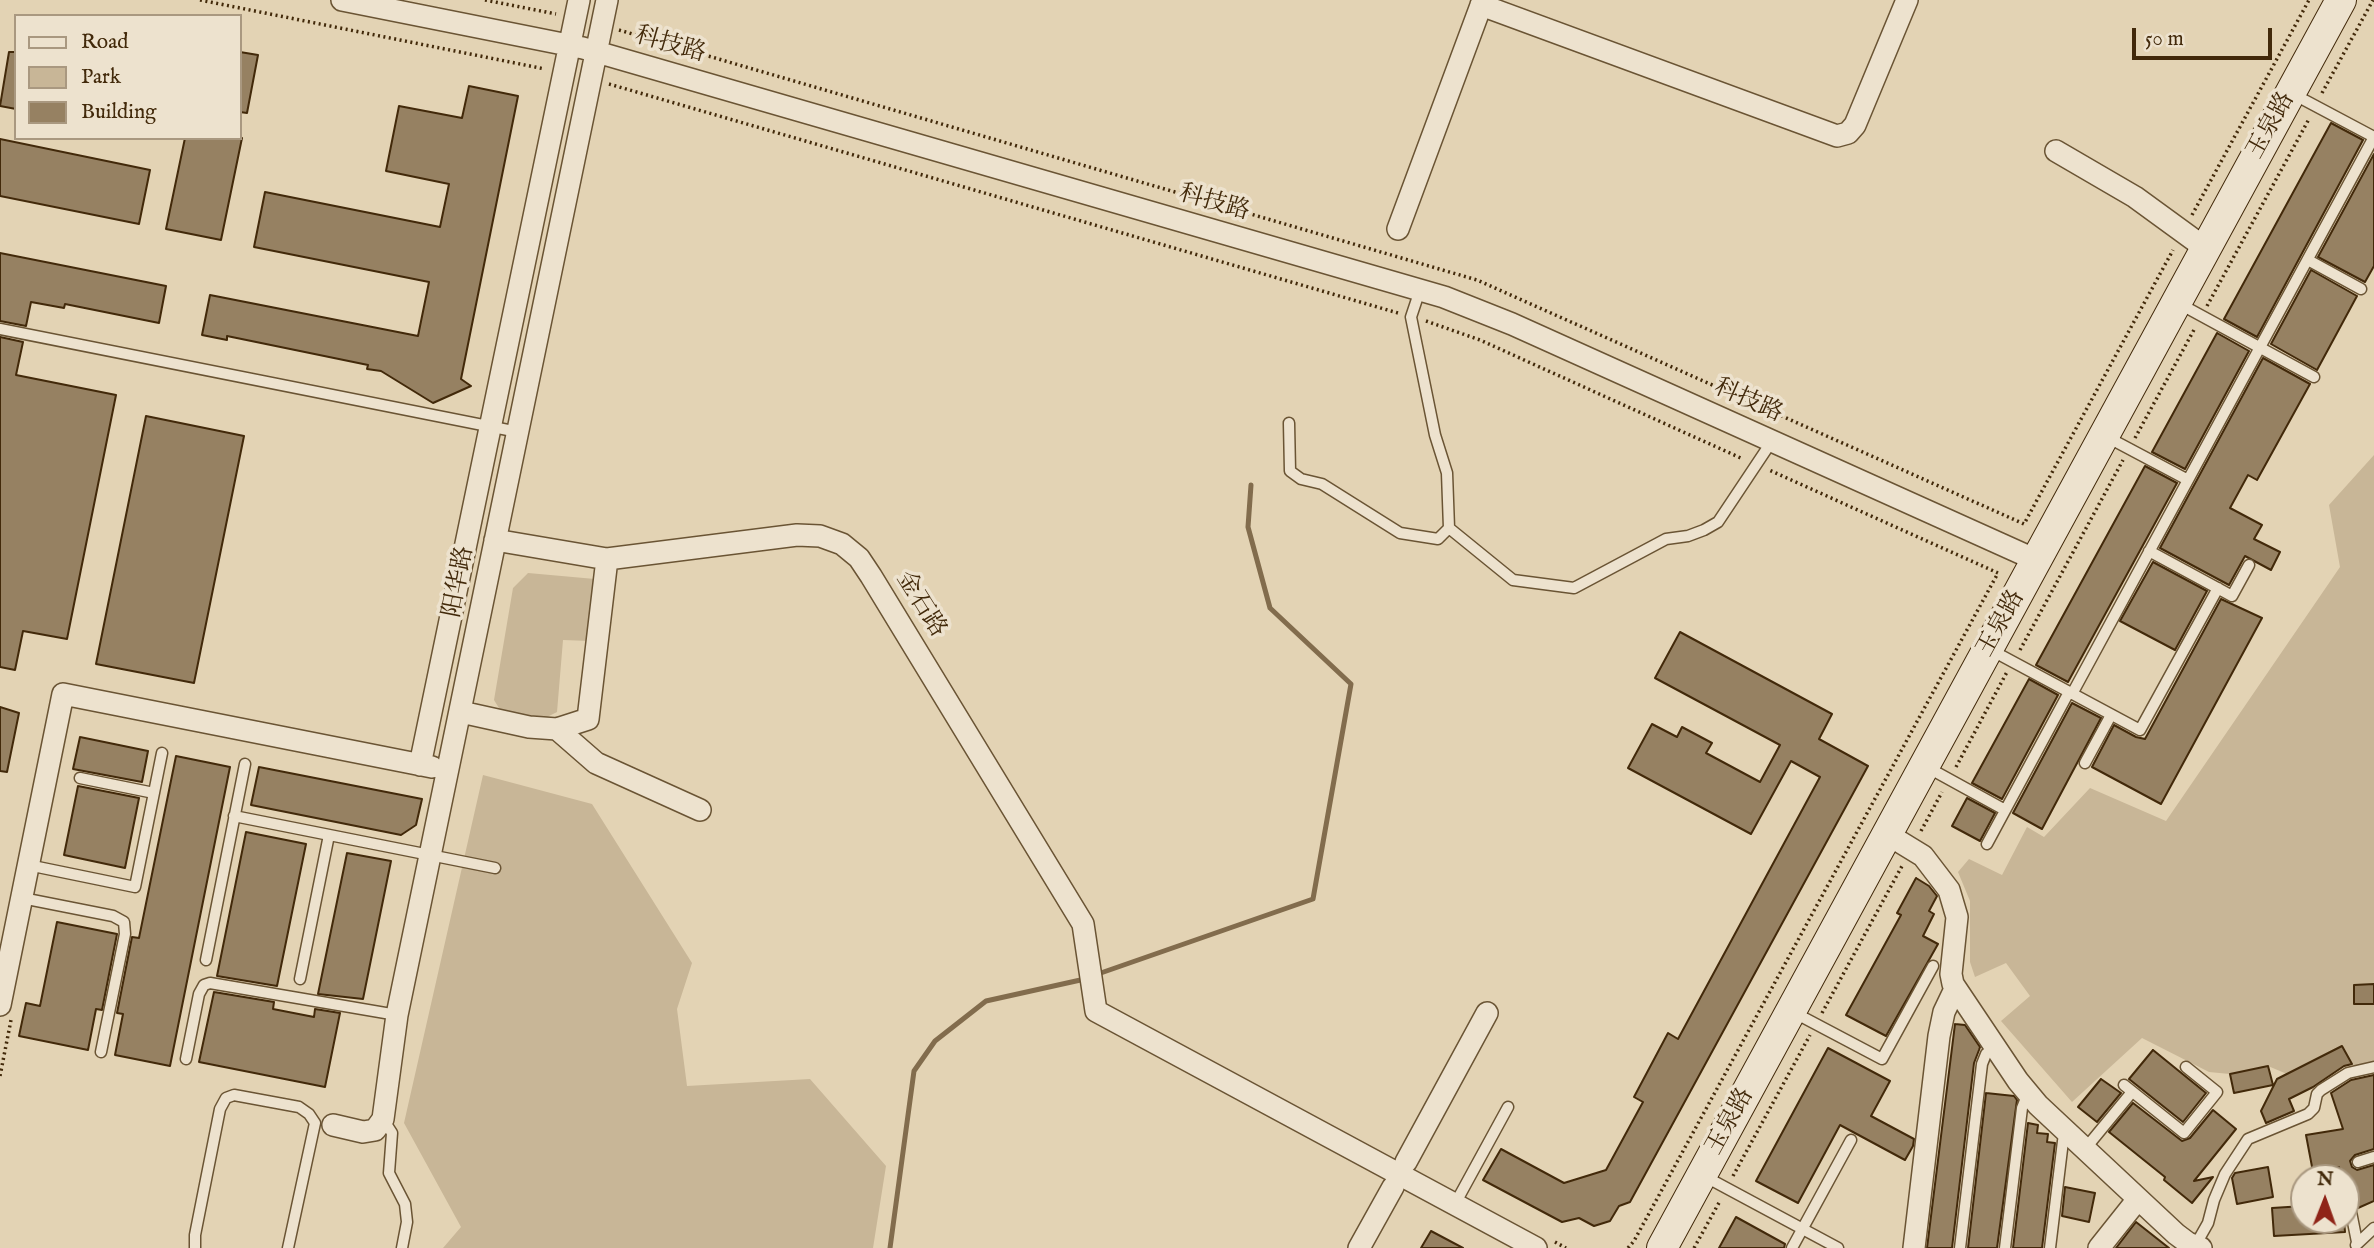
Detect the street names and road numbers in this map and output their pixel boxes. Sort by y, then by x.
street label: 科技路 [631,22,709,70]
street label: 玉泉路 [2242,88,2302,164]
street label: 科技路 [1175,180,1253,228]
street label: 科技路 [1709,374,1787,430]
street label: 阳华路 [439,544,481,620]
street label: 金石路 [889,567,951,643]
street label: 玉泉路 [1972,586,2032,662]
street label: 玉泉路 [1701,1084,1761,1160]

